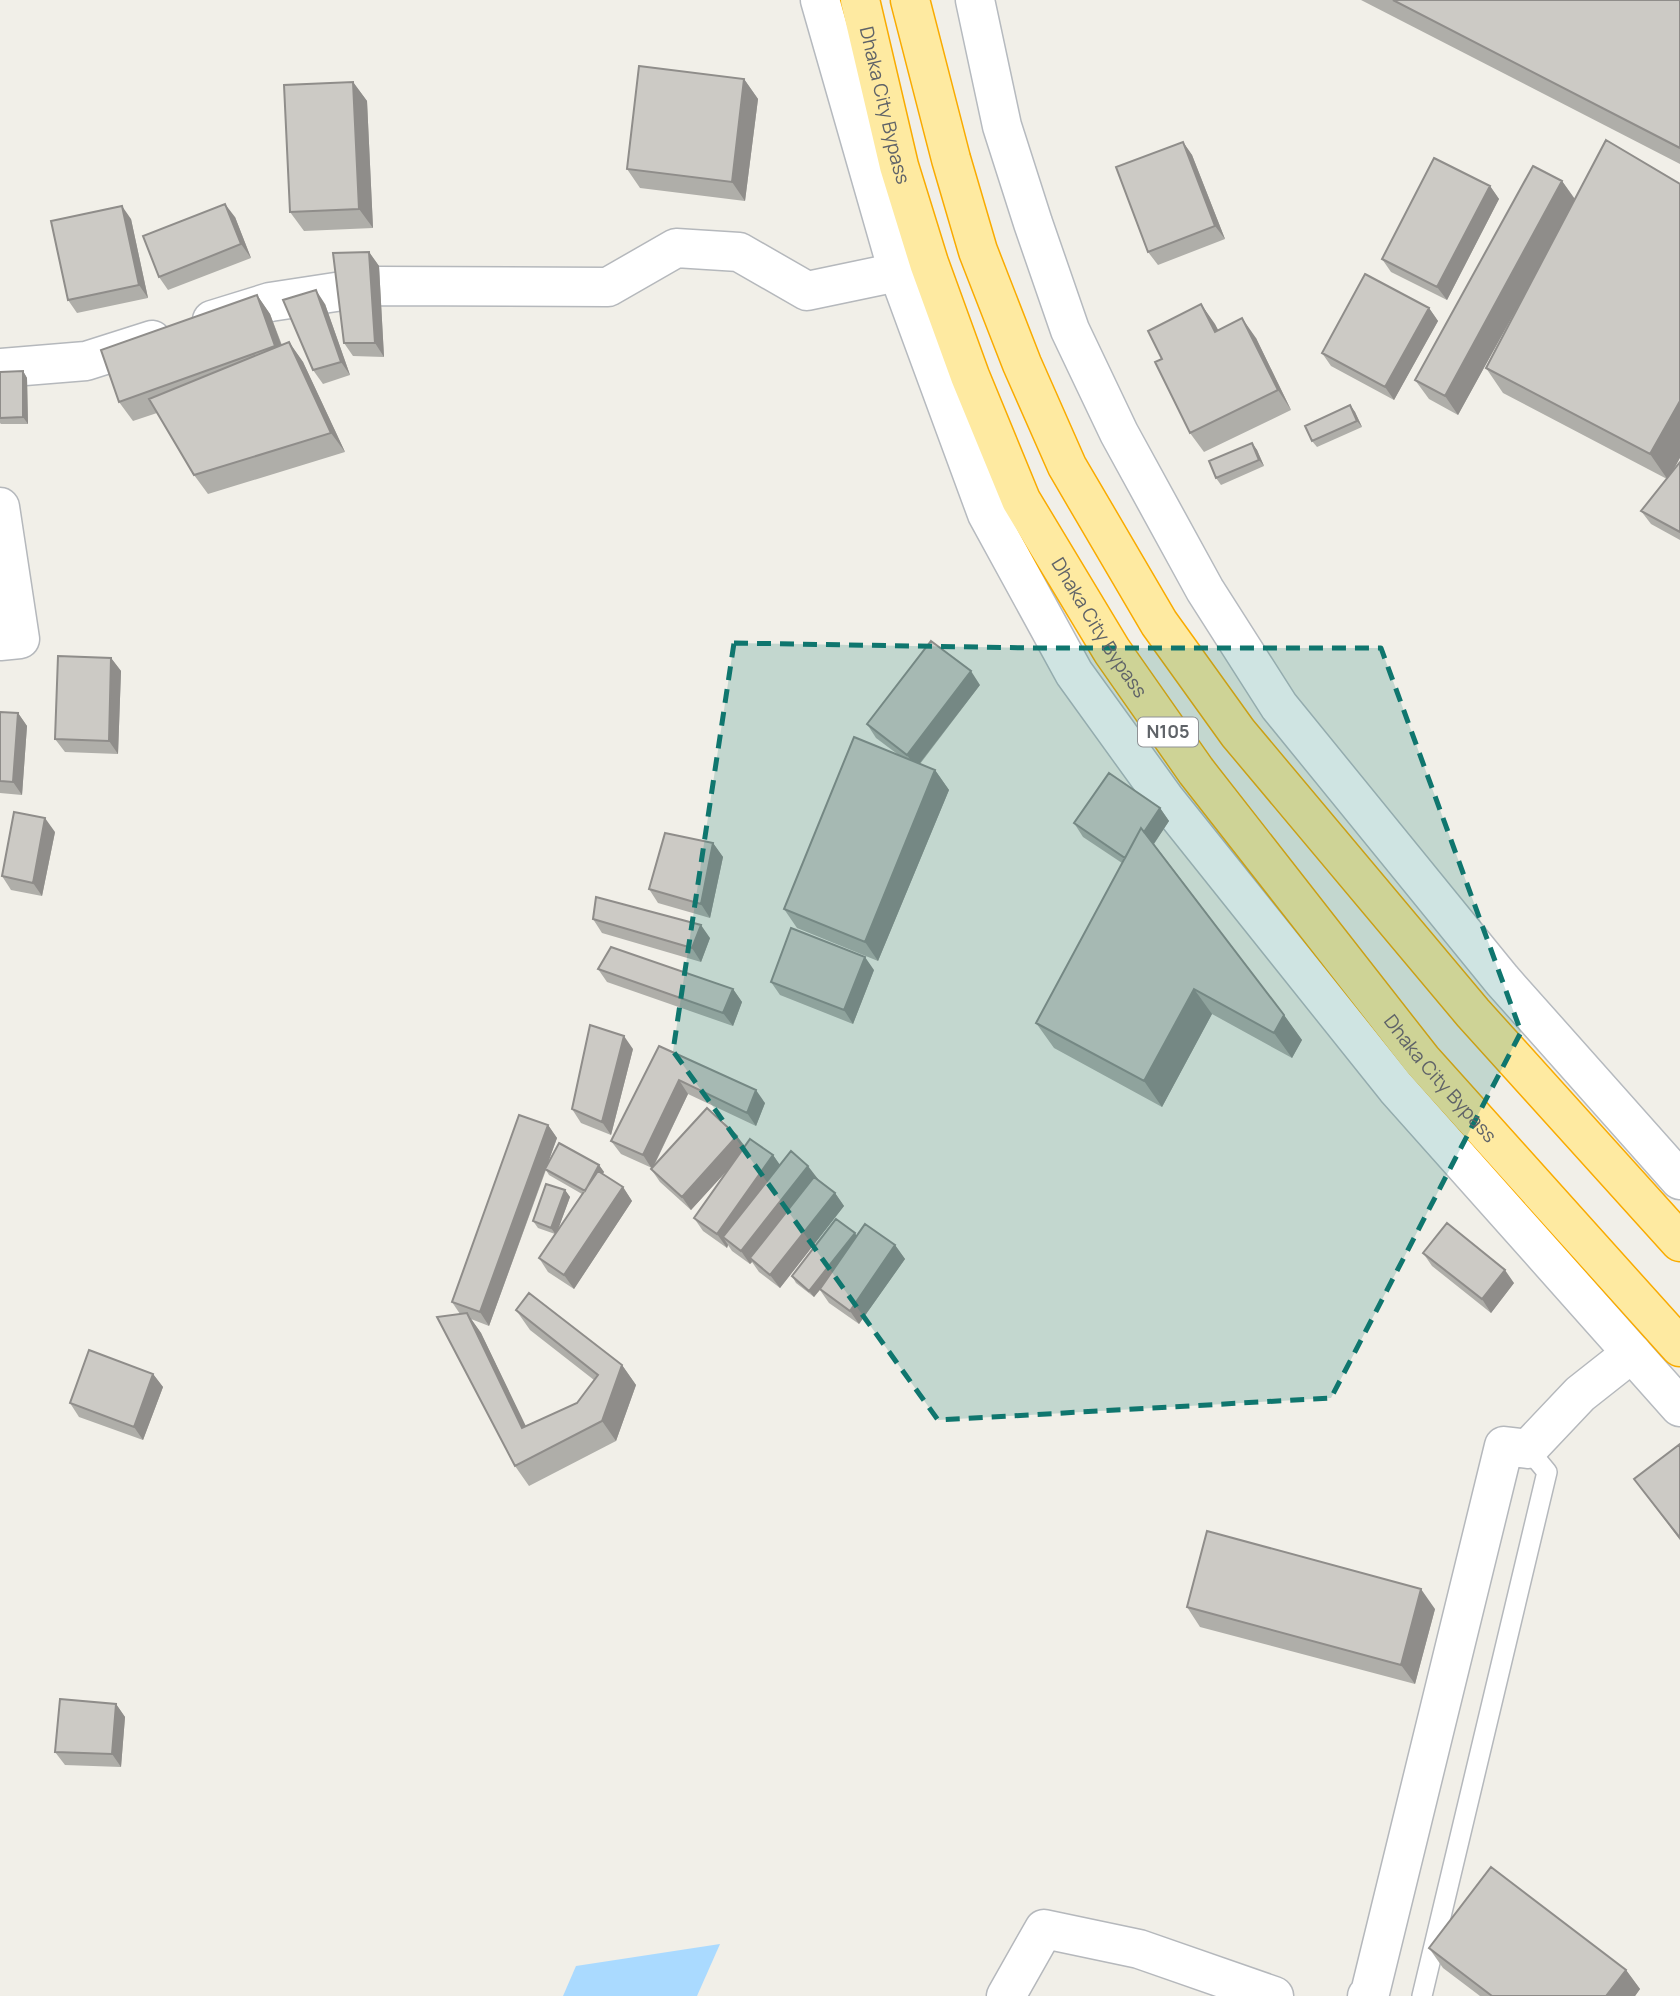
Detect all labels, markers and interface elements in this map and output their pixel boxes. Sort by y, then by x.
street label: Dhaka City Bypass [854,24,917,187]
street label: Dhaka City Bypass [1046,552,1154,703]
road number: N105 [1138,718,1198,746]
street label: Dhaka City Bypass [1378,1009,1503,1148]

